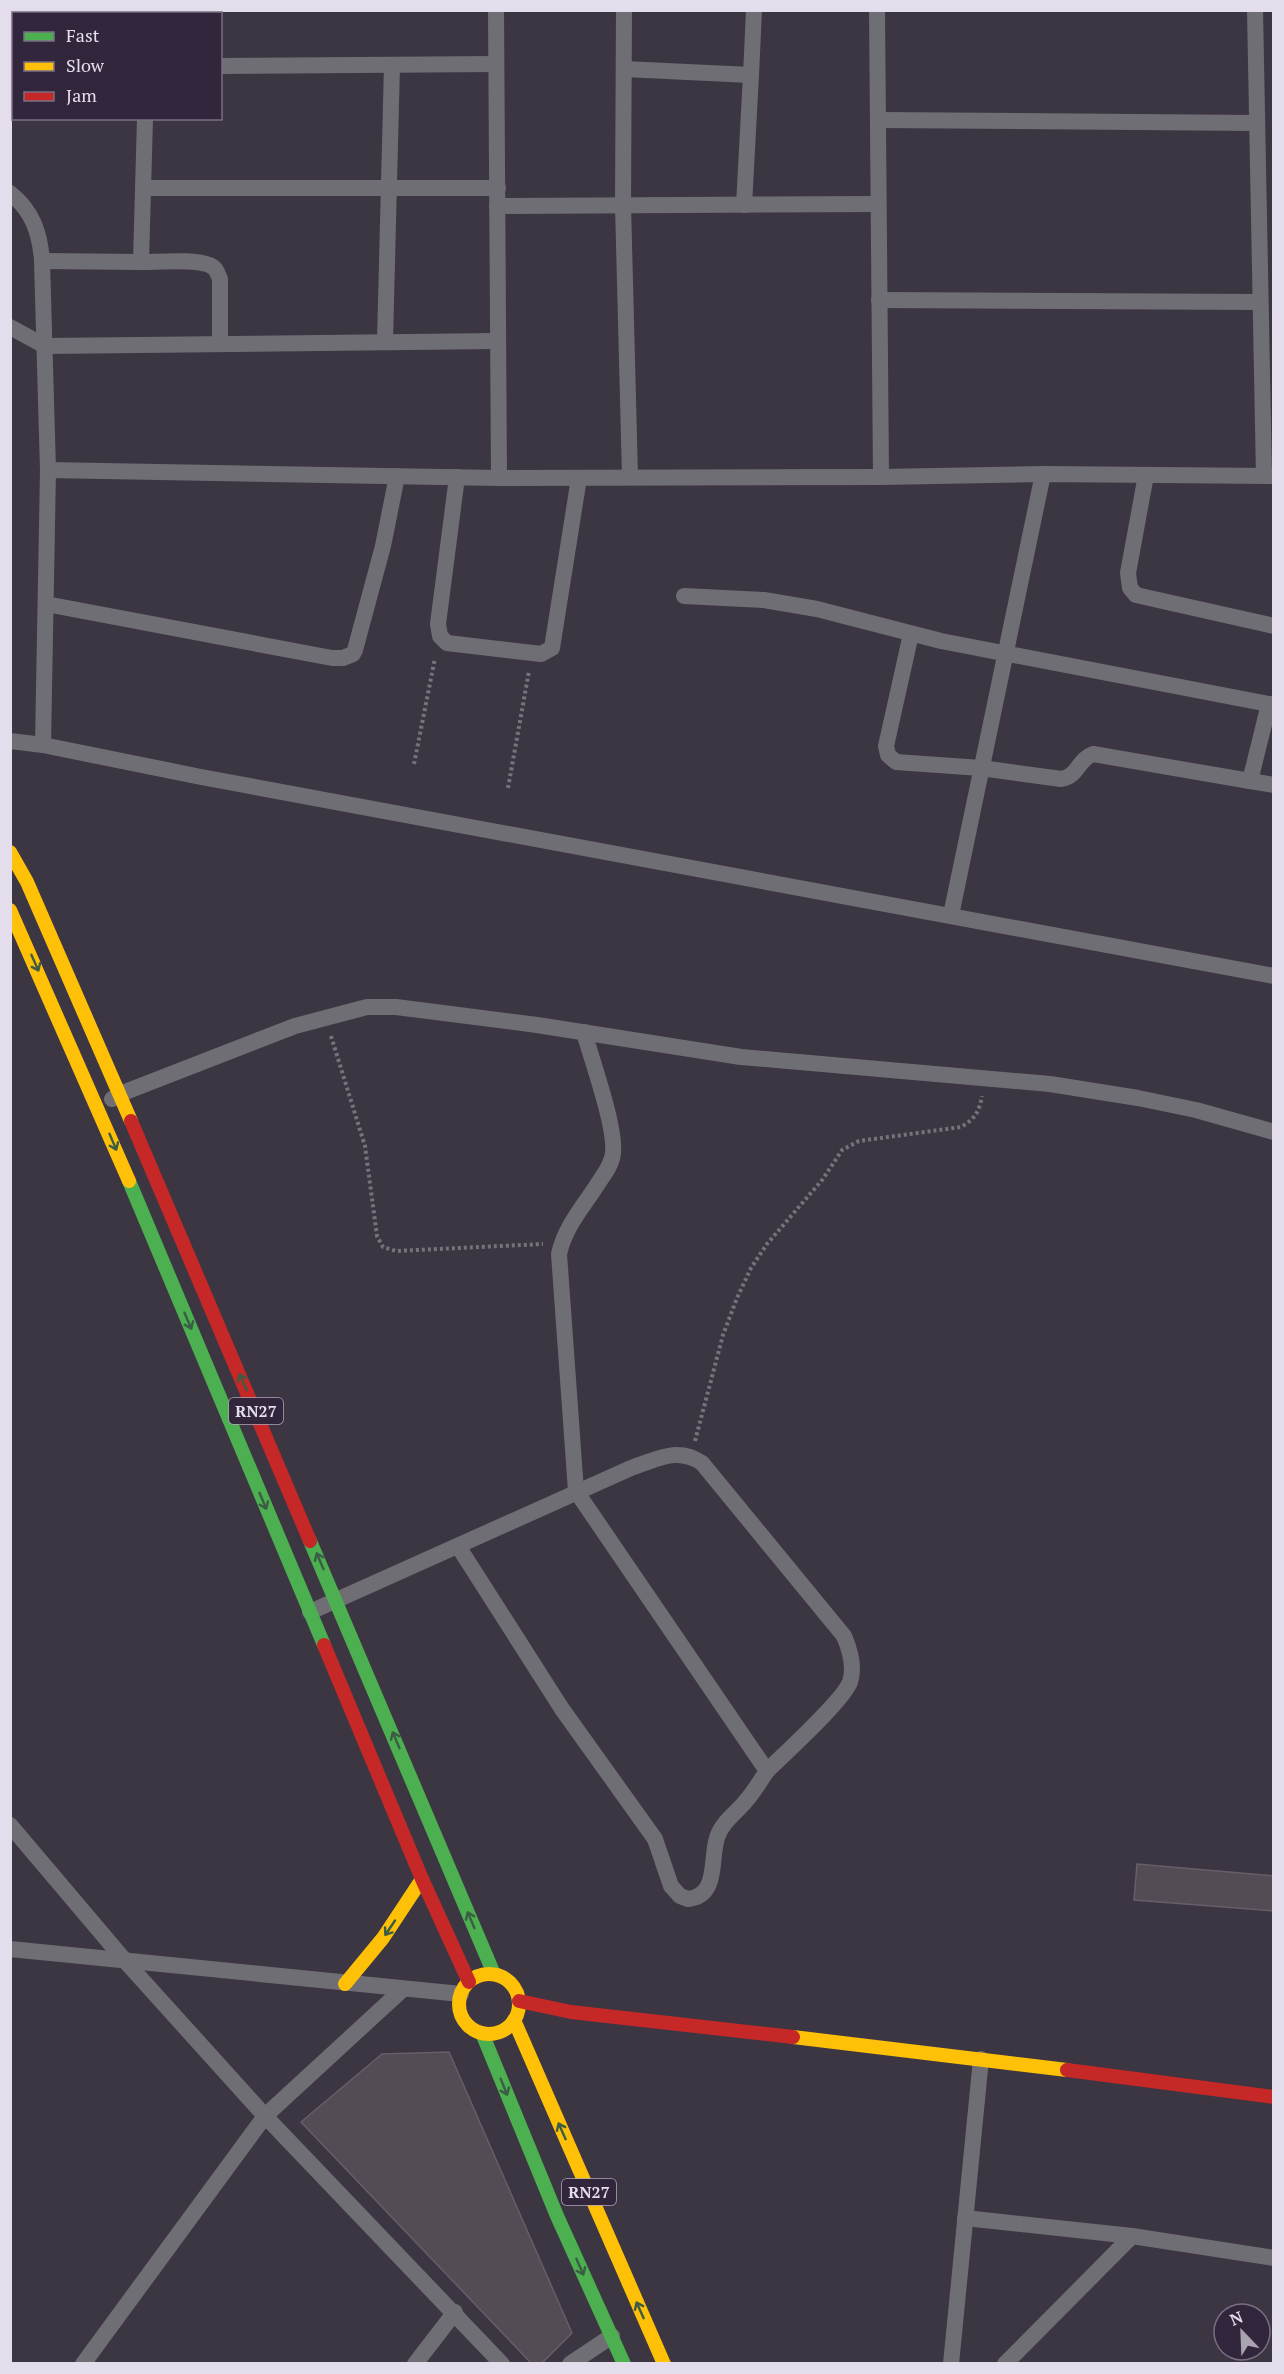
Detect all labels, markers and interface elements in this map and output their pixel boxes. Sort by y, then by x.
legend [12,12,222,120]
text: Fast [66,23,100,47]
text: Slow [66,53,105,77]
text: Jam [66,83,97,107]
one-way arrow [29,953,41,971]
one-way arrow [108,1132,119,1150]
one-way arrow [183,1312,194,1330]
one-way arrow [237,1373,248,1391]
road number: RN27 [229,1398,283,1424]
one-way arrow [258,1492,269,1510]
one-way arrow [314,1552,325,1570]
one-way arrow [389,1732,401,1750]
one-way arrow [465,1912,476,1930]
one-way arrow [384,1920,396,1936]
one-way arrow [499,2077,510,2096]
one-way arrow [556,2123,568,2141]
road number: RN27 [562,2179,616,2205]
one-way arrow [575,2257,586,2275]
one-way arrow [634,2301,645,2319]
north arrow [1212,2302,1272,2362]
text: N [1226,2306,1246,2331]

